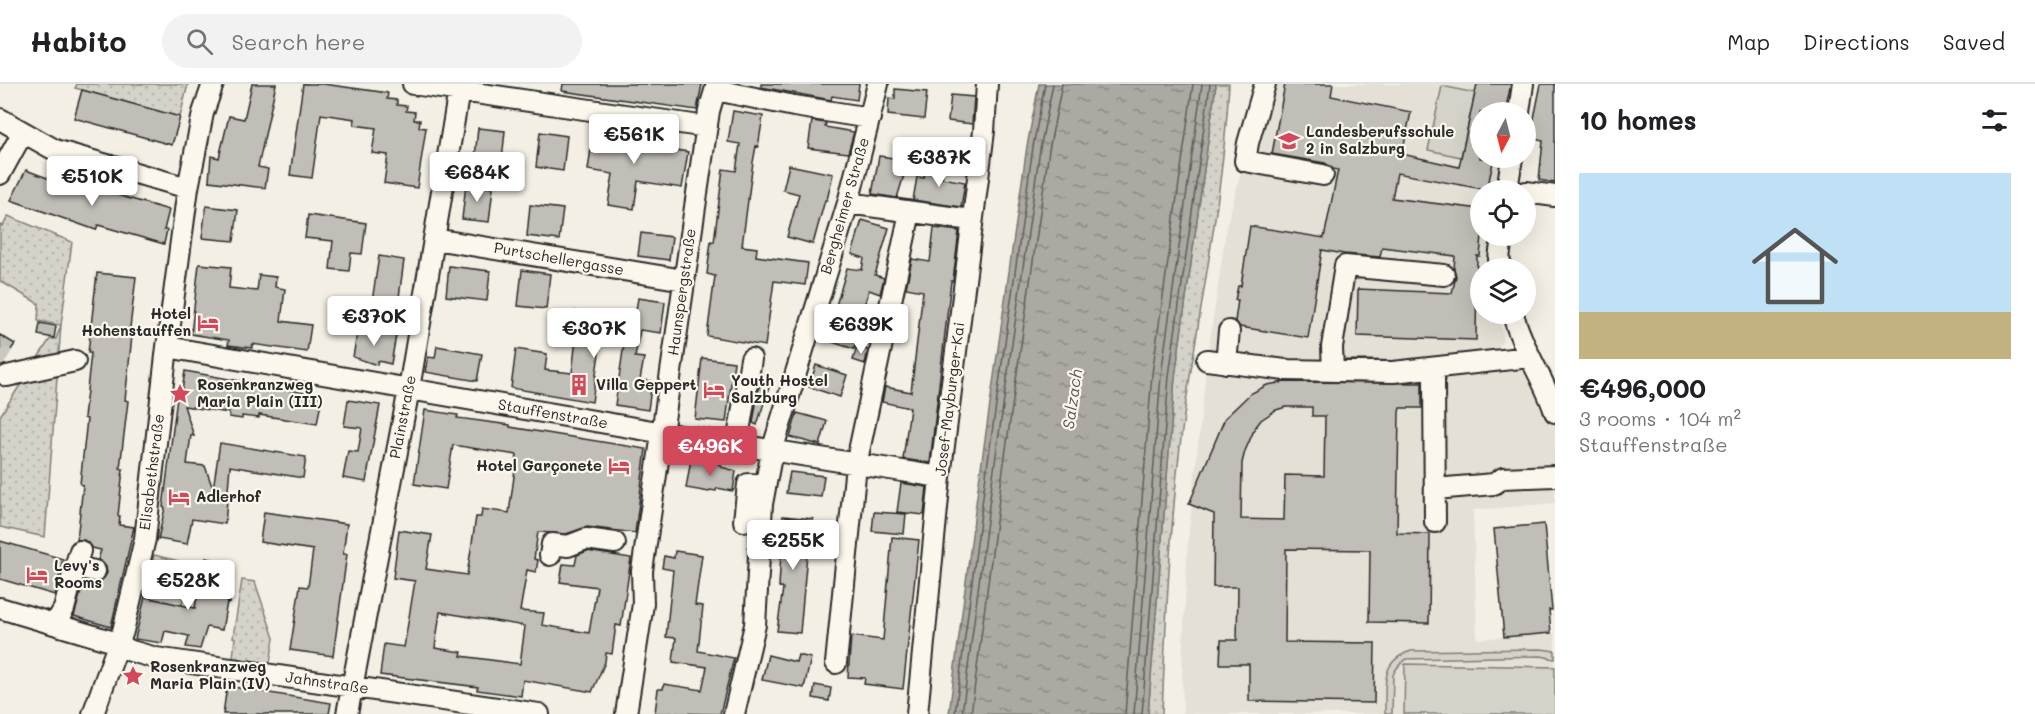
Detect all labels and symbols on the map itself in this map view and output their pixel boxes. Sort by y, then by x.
north arrow [1470,102,1536,168]
pin: €561K [592,114,676,165]
place label: Landesberufsschule 2 in Salzburg [1306,121,1454,158]
school or university icon: Landesberufsschule 2 in Salzburg [1277,129,1301,153]
street label: Bergheimer Straße [815,135,873,276]
pin: €387K [897,137,981,188]
pin: €684K [435,152,519,203]
pin: €510K [50,156,134,207]
street label: Haunspergstraße [662,227,700,357]
street label: Purtschellergasse [493,237,626,279]
pin: €370K [332,296,416,347]
place label: Hotel Hohenstauffen [81,303,191,340]
pin: €639K [819,304,903,355]
pin: €307K [552,308,636,359]
hotel icon: Hotel Hohenstauffen [196,311,220,335]
street label: Josef-Mayburger-Kai [930,321,968,477]
water label: Salzach [1057,368,1086,430]
place label: Youth Hostel Salzburg [731,370,828,407]
street label: Plainstraße [384,373,420,460]
building icon: Villa Geppert [567,373,591,397]
place label: Rosenkranzweg Maria Plain (III) [197,374,323,411]
place label: Villa Geppert [596,374,697,394]
hotel icon: Youth Hostel Salzburg [702,378,726,402]
place icon: Rosenkranzweg Maria Plain (III) [168,382,192,406]
street label: Stauffenstraße [497,393,610,433]
street label: Elisabethstraße [134,413,168,531]
pin: €496K [668,426,752,477]
hotel icon: Hotel Garçonete [607,454,631,478]
place label: Hotel Garçonete [476,455,602,475]
hotel icon: Adlerhof [167,485,191,509]
place label: Adlerhof [196,486,262,506]
pin: €255K [751,520,835,571]
place label: Levy's Rooms [54,555,102,592]
pin: €528K [146,560,230,611]
hotel icon: Levy's Rooms [25,563,49,587]
place label: Rosenkranzweg Maria Plain (IV) [150,656,270,693]
place icon: Rosenkranzweg Maria Plain (IV) [121,664,145,688]
street label: Jahnstraße [284,666,370,698]

